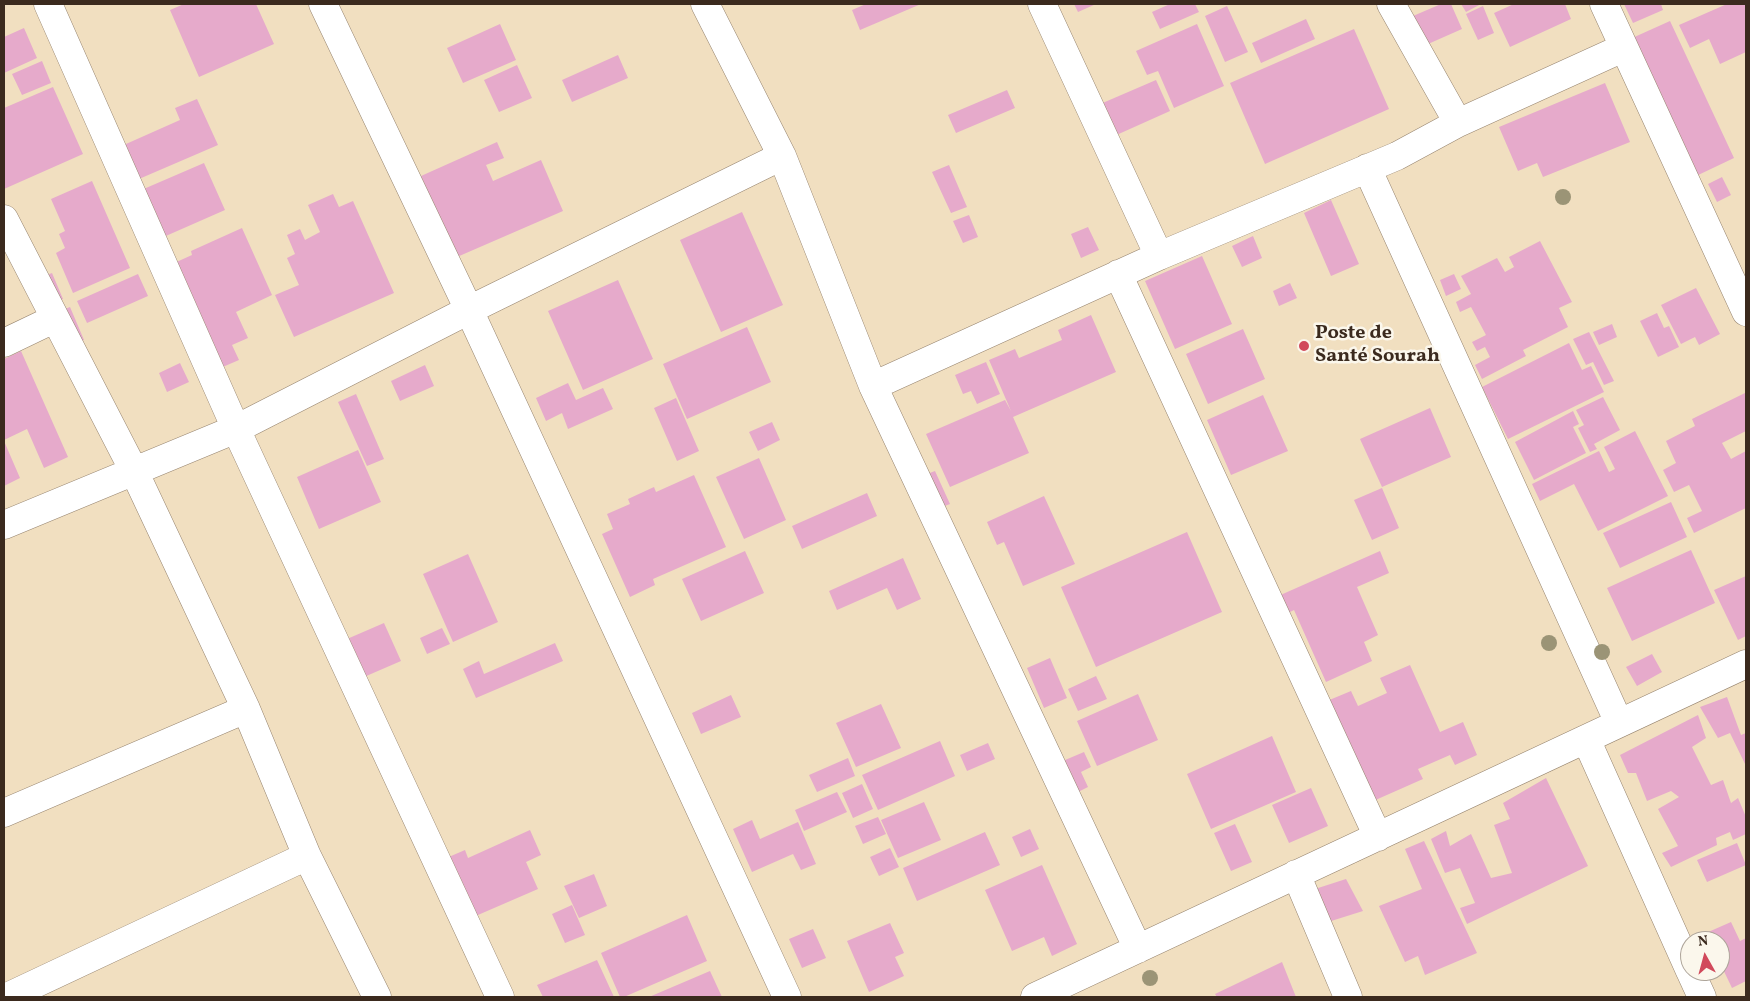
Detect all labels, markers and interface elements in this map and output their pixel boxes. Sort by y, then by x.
place label: Poste de Santé Sourah [1315,322,1440,369]
marker: Poste de Santé Sourah [1297,339,1311,353]
north arrow [1680,931,1730,981]
text: N [1697,932,1709,952]

